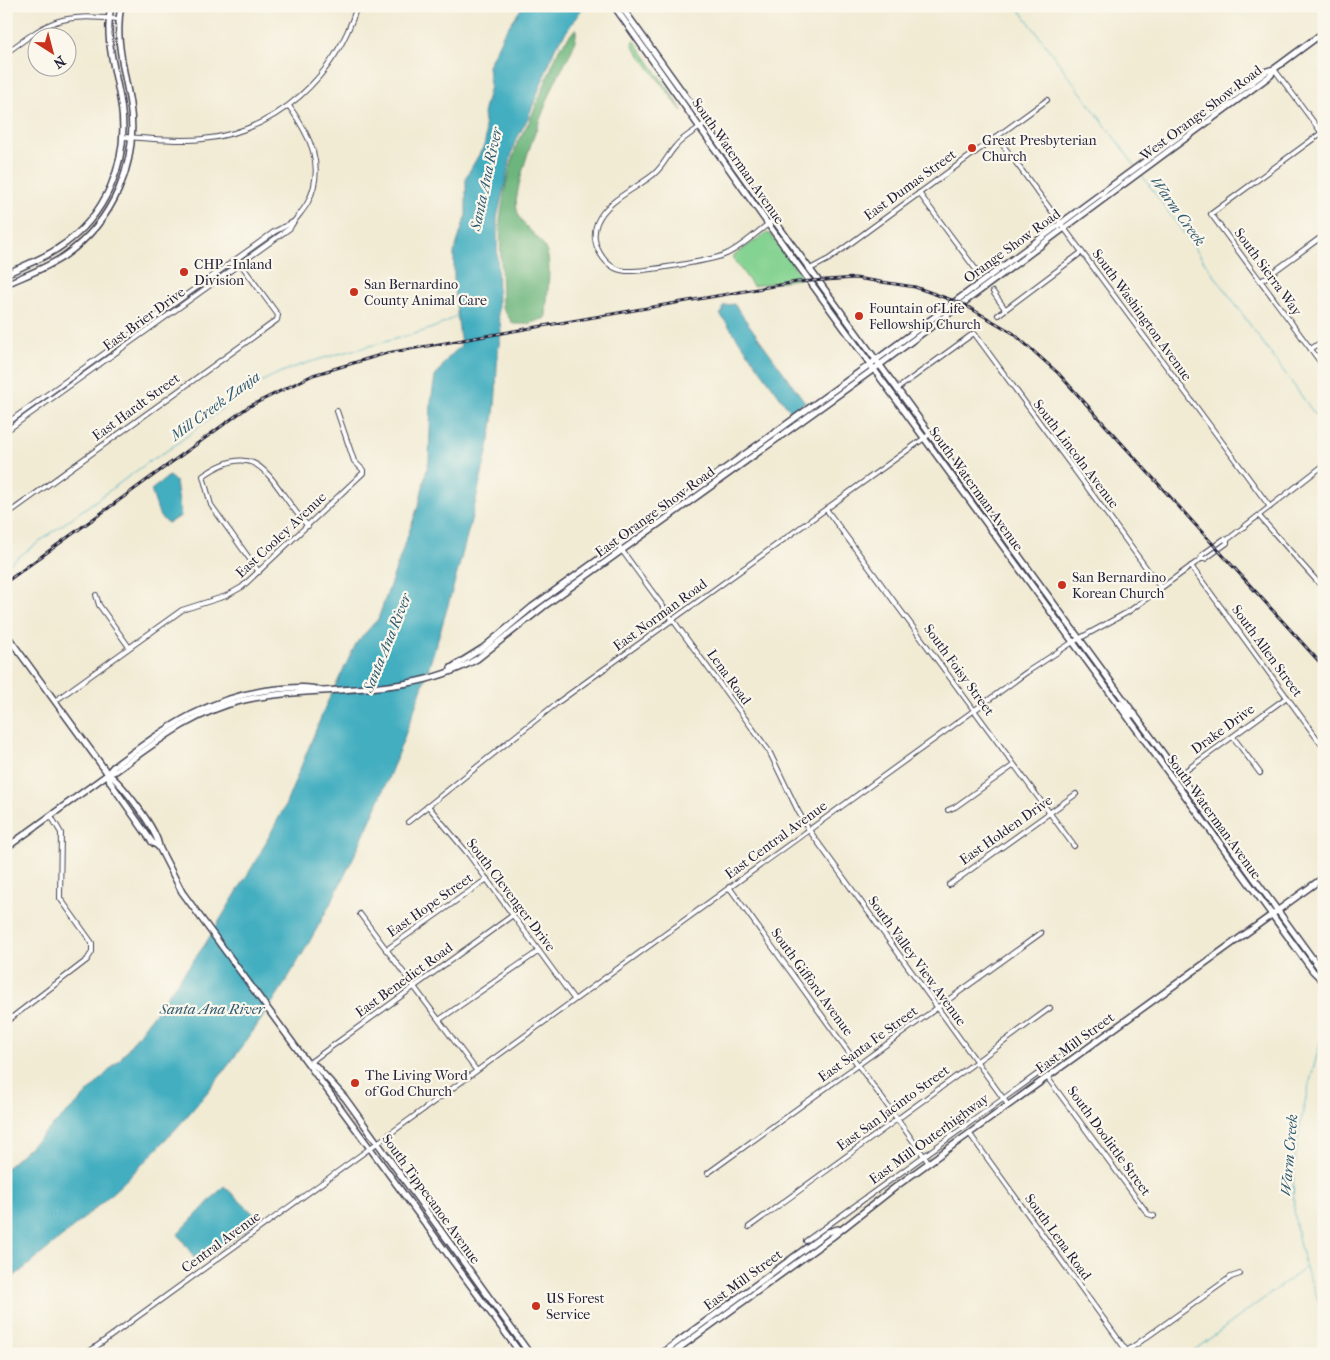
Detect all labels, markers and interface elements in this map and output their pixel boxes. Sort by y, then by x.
north arrow [28,28,78,78]
text: N [50,52,69,72]
street label: West Orange Show Road [1136,61,1266,165]
street label: South Waterman Avenue [688,95,788,227]
water label: Santa Ana River [466,124,506,233]
place label: Great Presbyterian Church [982,132,1097,165]
marker: Great Presbyterian Church [966,142,978,154]
street label: East Dumas Street [860,146,960,224]
water label: Warm Creek [1147,173,1209,249]
street label: Orange Show Road [960,205,1064,287]
street label: South Sierra Way [1231,225,1306,319]
street label: South Washington Avenue [1089,246,1195,384]
place label: CHP - Inland Division [194,256,273,289]
marker: CHP - Inland Division [178,266,190,278]
place label: San Bernardino County Animal Care [364,276,487,309]
street label: East Brier Drive [100,283,188,354]
marker: San Bernardino County Animal Care [348,286,360,298]
place label: Fountain of Life Fellowship Church [869,300,981,333]
marker: Fountain of Life Fellowship Church [853,310,865,322]
water label: Mill Creek Zanja [166,367,263,445]
street label: East Hardt Street [89,370,183,444]
street label: South Lincoln Avenue [1030,396,1123,512]
street label: South Waterman Avenue [925,424,1027,555]
street label: East Orange Show Road [592,463,718,561]
street label: East Cooley Avenue [232,489,330,581]
place label: San Bernardino Korean Church [1072,569,1166,602]
street label: East Norman Road [610,575,711,655]
marker: San Bernardino Korean Church [1056,579,1068,591]
water label: Santa Ana River [359,590,416,696]
street label: South Allen Street [1228,602,1306,700]
street label: South Foisy Street [920,621,998,719]
street label: Lena Road [703,646,755,708]
street label: Drake Drive [1188,700,1258,758]
street label: South Waterman Avenue [1163,752,1265,883]
street label: East Holden Drive [956,792,1056,868]
street label: East Central Avenue [722,797,830,883]
street label: South Clevenger Drive [463,835,559,955]
street label: East Hope Street [384,869,476,941]
street label: South Valley View Avenue [864,893,970,1029]
street label: South Gifford Avenue [767,925,857,1039]
street label: East Benedict Road [352,939,456,1021]
water label: Santa Ana River [158,1000,266,1018]
street label: East Santa Fe Street [815,1002,921,1086]
street label: East Mill Street [1032,1009,1118,1077]
street label: East San Jacinto Street [833,1061,953,1155]
place label: The Living Word of God Church [365,1067,468,1100]
marker: The Living Word of God Church [349,1077,361,1089]
street label: South Doolittle Street [1064,1083,1154,1199]
street label: East Mill Outerhighway [866,1090,993,1188]
water label: Warm Creek [1276,1113,1302,1196]
street label: South Tippecanoe Avenue [378,1131,484,1267]
street label: South Lena Road [1021,1191,1095,1284]
street label: Central Avenue [178,1207,264,1276]
street label: East Mill Street [700,1246,786,1314]
place label: US Forest Service [546,1290,605,1323]
marker: US Forest Service [530,1300,542,1312]

